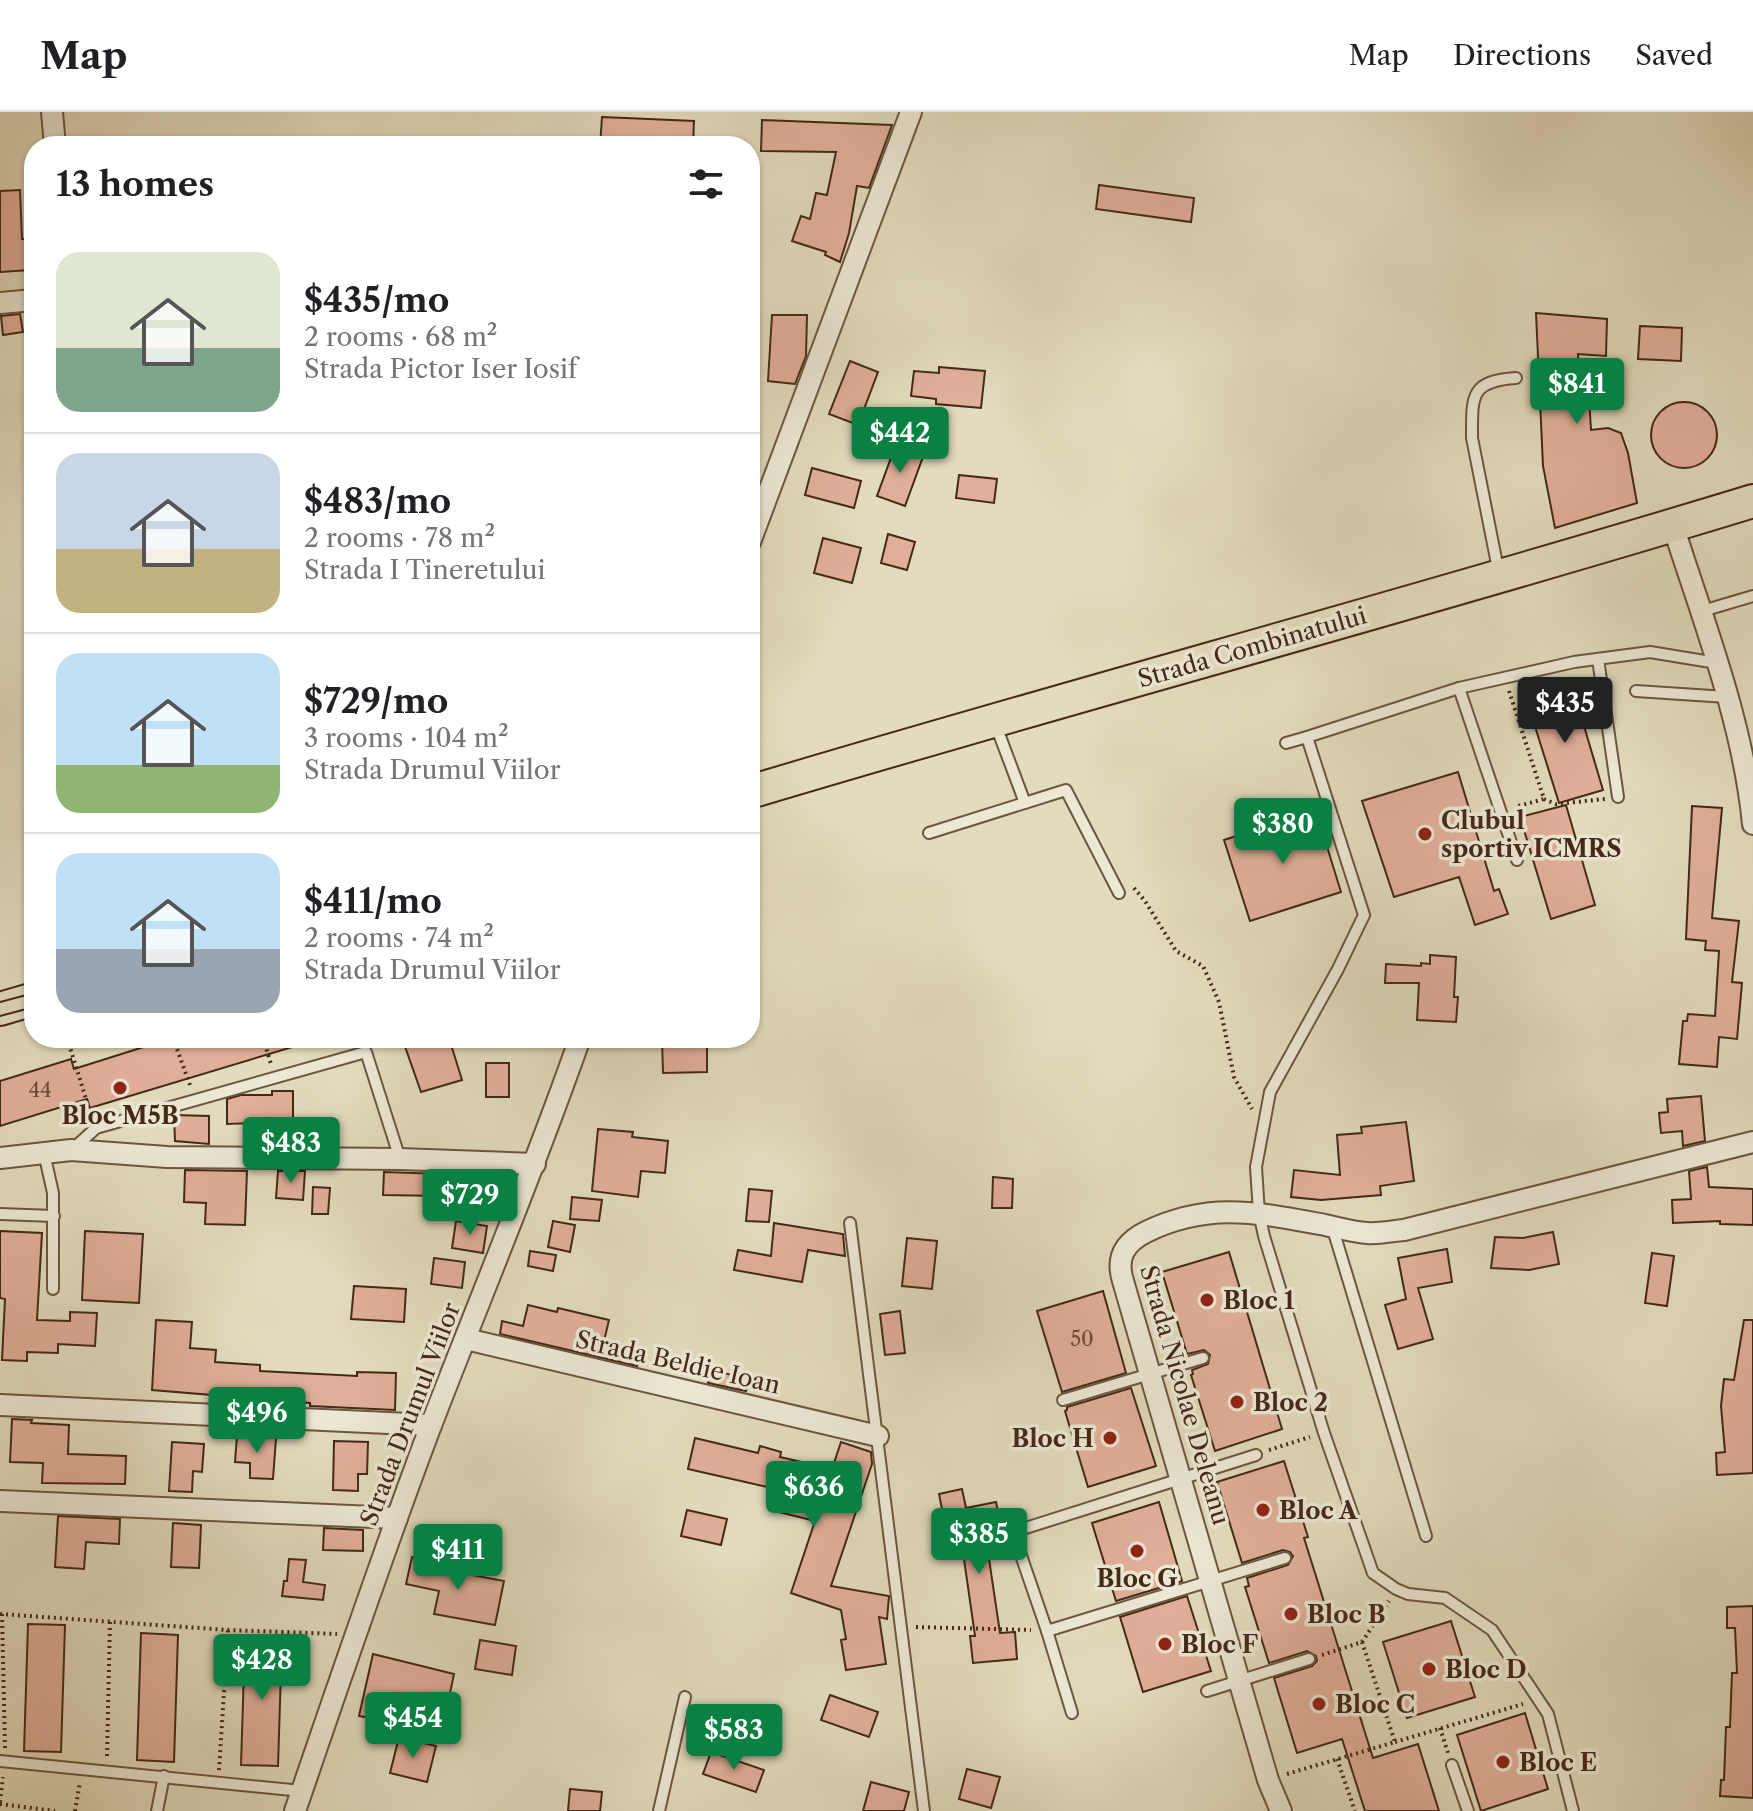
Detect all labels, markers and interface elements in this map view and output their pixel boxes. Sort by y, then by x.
text: Map [40,32,128,79]
text: Map [1349,38,1409,72]
text: Directions [1453,38,1591,72]
text: Saved [1635,38,1713,72]
icon: filters [684,162,728,206]
text: 13 homes [56,163,214,205]
text: $435/mo [304,279,449,321]
icon: home [120,284,216,380]
text: 2 rooms · 68 m² [304,321,497,353]
text: Strada Pictor Iser Iosif [304,353,577,385]
pin: $841 [1530,358,1624,426]
text: $841 [1548,368,1606,400]
pin: $442 [853,407,947,475]
text: $442 [870,417,930,449]
text: $483/mo [304,480,451,522]
icon: home [120,485,216,581]
text: 2 rooms · 78 m² [304,522,495,554]
text: Strada I Tineretului [304,554,545,586]
street label: Strada Combinatului [1134,600,1370,694]
pin: $435 [1518,677,1612,745]
text: $729/mo [304,680,448,722]
icon: home [120,685,216,781]
text: $435 [1536,687,1594,719]
text: 3 rooms · 104 m² [304,722,509,754]
text: Strada Drumul Viilor [304,754,561,786]
pin: $380 [1236,798,1330,866]
place label: Clubul sportiv ICMRS [1441,806,1622,863]
text: $380 [1252,808,1314,840]
marker: Clubul sportiv ICMRS [1416,825,1434,843]
text: $411/mo [304,880,442,922]
icon: home [120,885,216,981]
text: 2 rooms · 74 m² [304,922,494,954]
text: Strada Drumul Viilor [304,954,561,986]
house number: 44 [28,1078,52,1102]
marker: Bloc M5B [111,1079,129,1097]
place label: Bloc M5B [61,1101,179,1130]
pin: $483 [244,1117,338,1185]
text: $483 [261,1127,321,1159]
pin: $729 [423,1169,517,1237]
text: $729 [441,1179,499,1211]
street label: Strada Nicolae Deleanu [1134,1262,1236,1528]
place label: Bloc 1 [1223,1286,1295,1315]
marker: Bloc 1 [1198,1291,1216,1309]
street label: Strada Drumul Viilor [354,1298,466,1530]
street label: Strada Beldie Ioan [573,1324,783,1400]
house number: 50 [1070,1327,1094,1351]
pin: $496 [210,1387,304,1455]
place label: Bloc 2 [1253,1388,1328,1417]
marker: Bloc 2 [1228,1393,1246,1411]
text: $496 [227,1397,287,1429]
place label: Bloc H [1011,1424,1094,1453]
marker: Bloc H [1101,1429,1119,1447]
pin: $636 [767,1461,861,1529]
text: $636 [784,1471,844,1503]
place label: Bloc A [1279,1496,1359,1525]
marker: Bloc A [1254,1501,1272,1519]
pin: $385 [932,1508,1026,1576]
text: $385 [949,1518,1009,1550]
pin: $411 [411,1524,505,1592]
text: $411 [431,1534,485,1566]
marker: Bloc G [1128,1542,1146,1560]
place label: Bloc G [1097,1564,1177,1593]
place label: Bloc B [1307,1600,1385,1629]
marker: Bloc B [1282,1605,1300,1623]
place label: Bloc F [1181,1630,1258,1659]
pin: $428 [215,1634,309,1702]
marker: Bloc F [1156,1635,1174,1653]
text: $428 [231,1644,293,1676]
place label: Bloc D [1445,1655,1527,1684]
marker: Bloc D [1420,1660,1438,1678]
place label: Bloc C [1335,1690,1415,1719]
pin: $454 [366,1692,460,1760]
marker: Bloc C [1310,1695,1328,1713]
text: $454 [383,1702,443,1734]
pin: $583 [687,1704,781,1772]
text: $583 [704,1714,764,1746]
place label: Bloc E [1519,1748,1597,1777]
marker: Bloc E [1494,1753,1512,1771]

